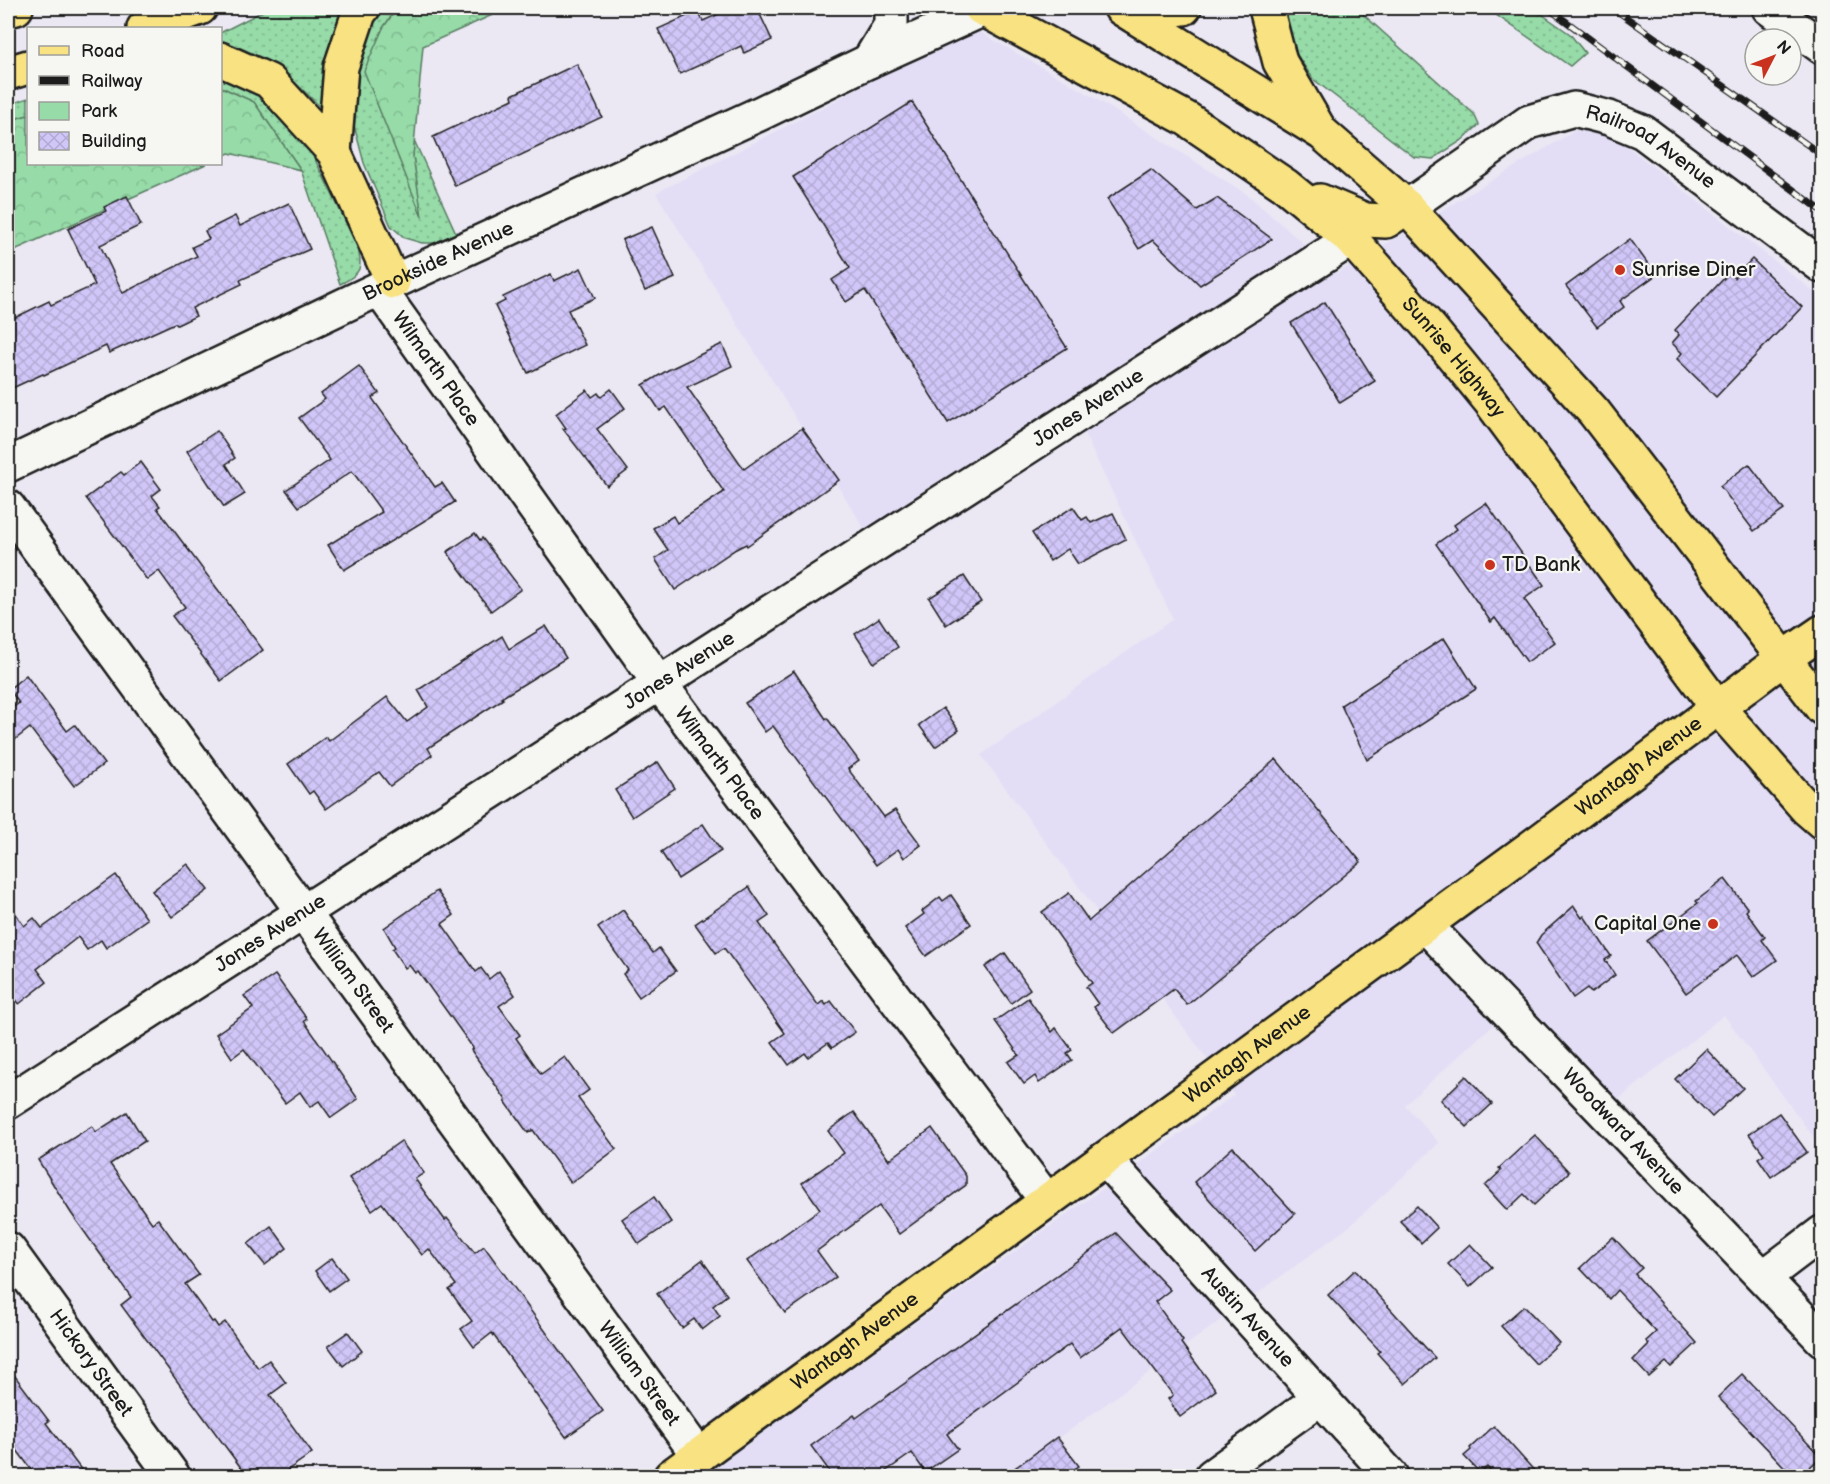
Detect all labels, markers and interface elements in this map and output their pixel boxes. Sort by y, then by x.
legend [27,27,222,165]
north arrow [1743,27,1803,87]
text: N [1772,37,1794,59]
text: Road [81,41,125,62]
text: Railway [81,71,143,92]
street label: Railroad Avenue [1583,100,1721,194]
text: Park [81,101,117,122]
text: Building [81,131,147,152]
street label: Brookside Avenue [359,216,518,307]
place label: Sunrise Diner [1632,258,1756,282]
marker: Sunrise Diner [1613,263,1627,277]
street label: Sunrise Highway [1397,292,1510,422]
street label: Wilmarth Place [387,307,485,431]
street label: Jones Avenue [1028,363,1148,452]
place label: TD Bank [1502,553,1580,577]
marker: TD Bank [1483,558,1497,572]
street label: Jones Avenue [619,626,739,715]
street label: Wilmarth Place [669,702,770,825]
street label: Wantagh Avenue [1571,711,1707,822]
street label: Jones Avenue [211,889,331,978]
place label: Capital One [1594,912,1701,936]
marker: Capital One [1706,917,1720,931]
street label: William Street [307,924,399,1038]
street label: Wantagh Avenue [1179,1000,1316,1109]
street label: Woodward Avenue [1557,1063,1689,1200]
street label: Austin Avenue [1196,1262,1299,1373]
street label: Wantagh Avenue [787,1287,924,1396]
street label: Hickory Street [44,1305,138,1421]
street label: William Street [593,1317,685,1431]

